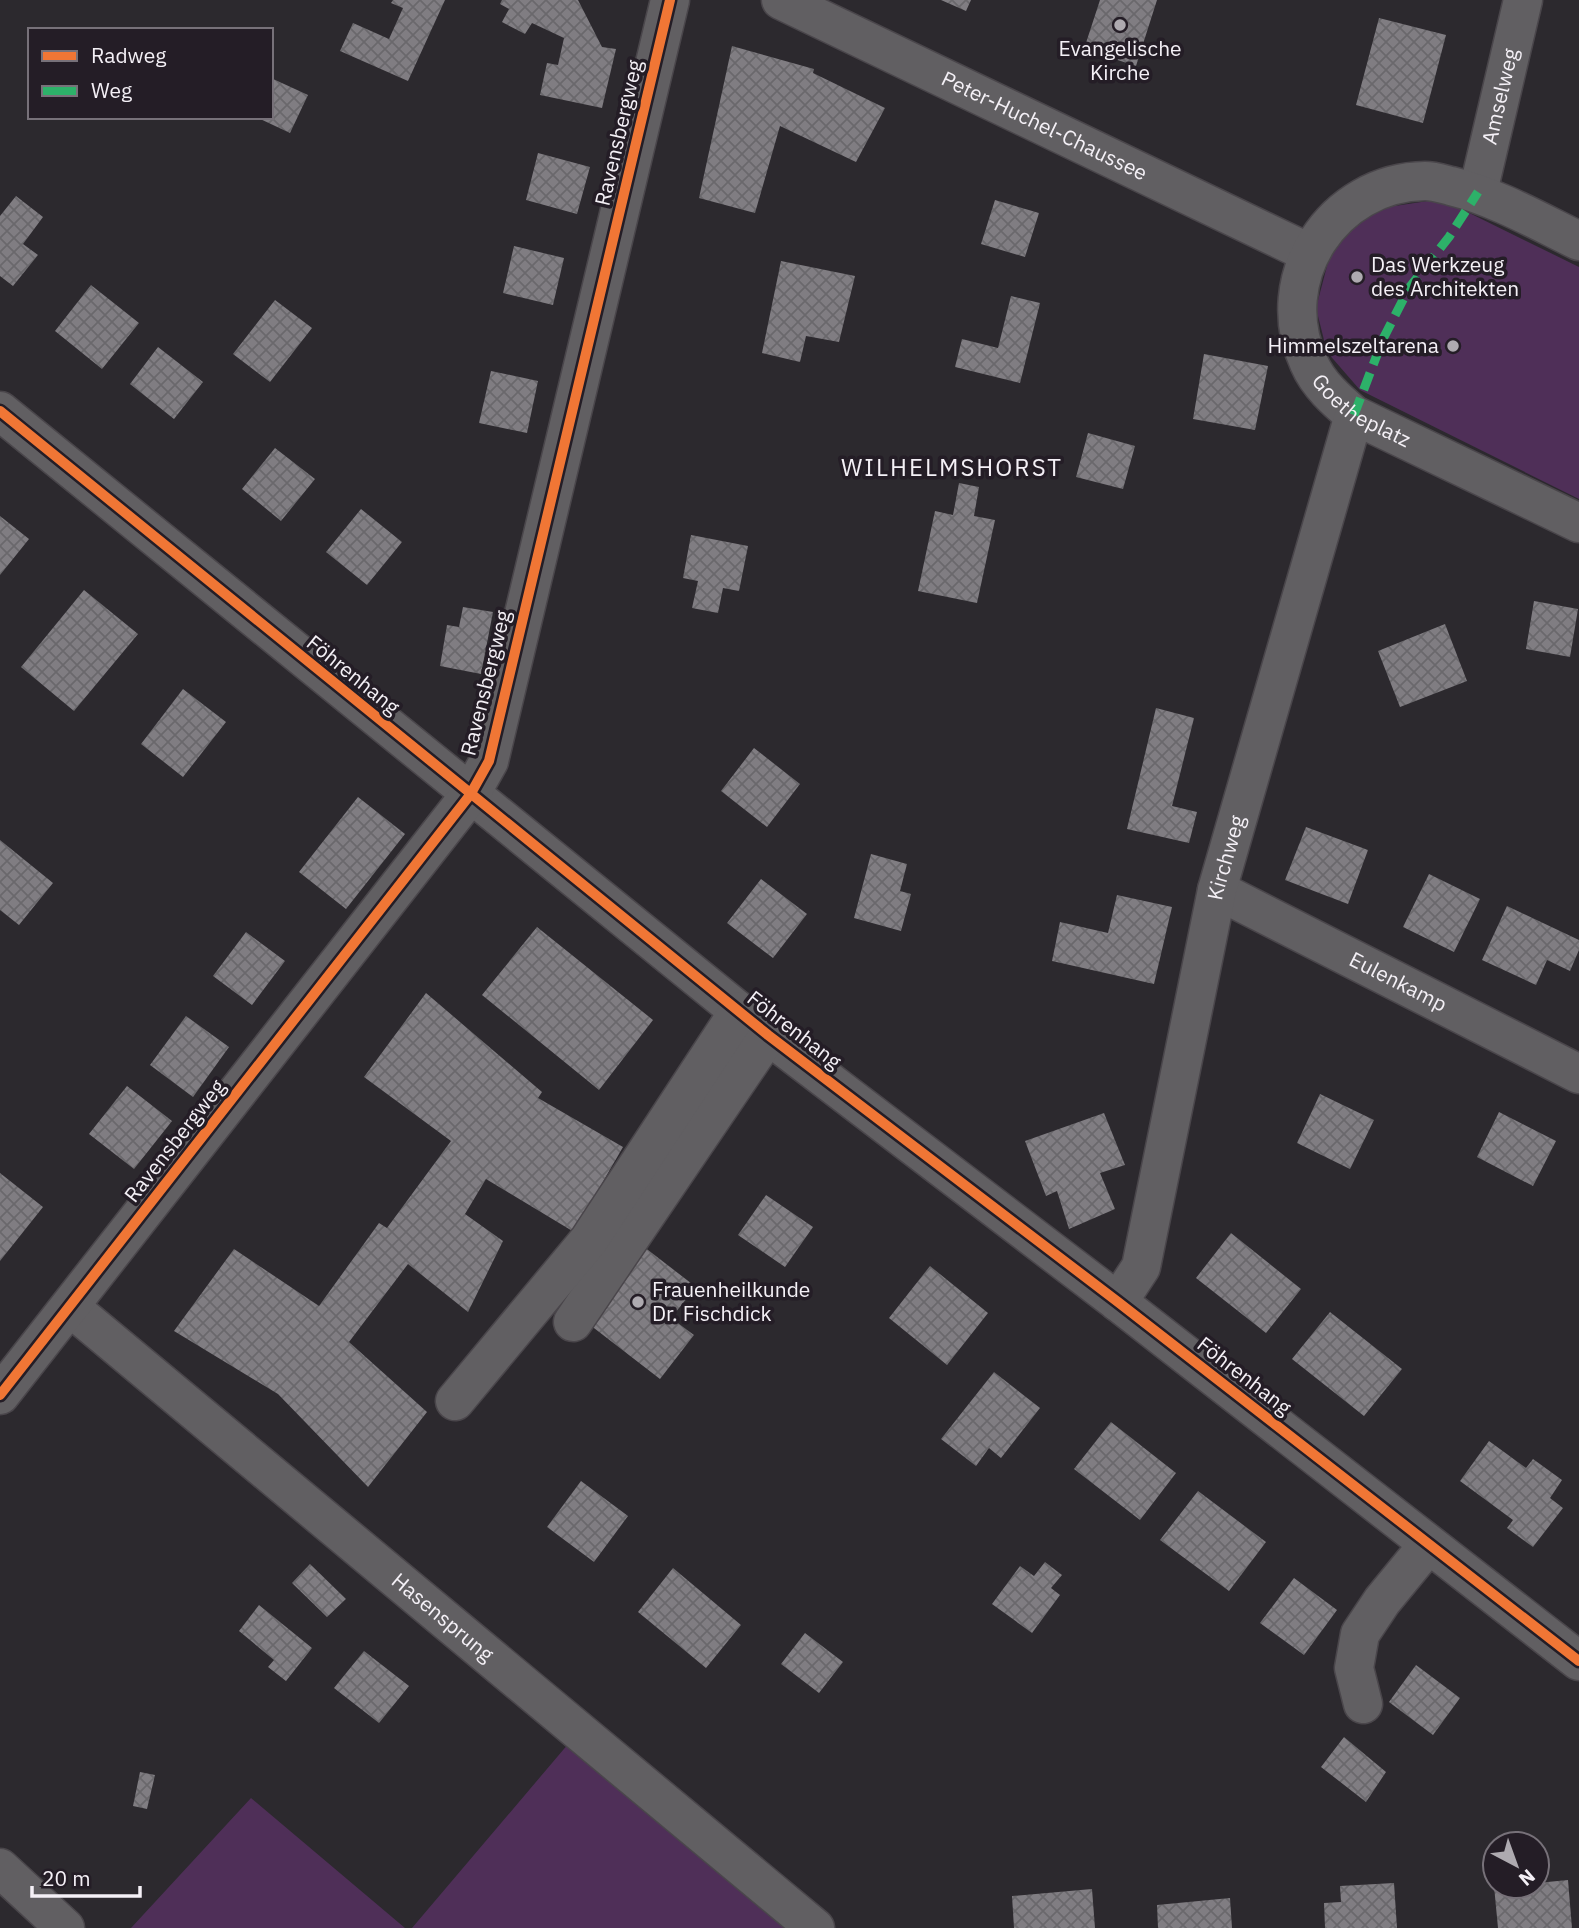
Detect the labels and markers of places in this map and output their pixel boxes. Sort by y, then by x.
marker: Evangelische Kirche [1112,17,1128,33]
place label: Evangelische Kirche [1058,34,1182,86]
place label: Das Werkzeug des Architekten [1371,250,1519,302]
marker: Das Werkzeug des Architekten [1349,269,1365,285]
place label: Himmelszeltarena [1267,331,1439,359]
marker: Himmelszeltarena [1445,338,1461,354]
place label: Frauenheilkunde Dr. Fischdick [652,1275,810,1327]
marker: Frauenheilkunde Dr. Fischdick [630,1294,646,1310]

